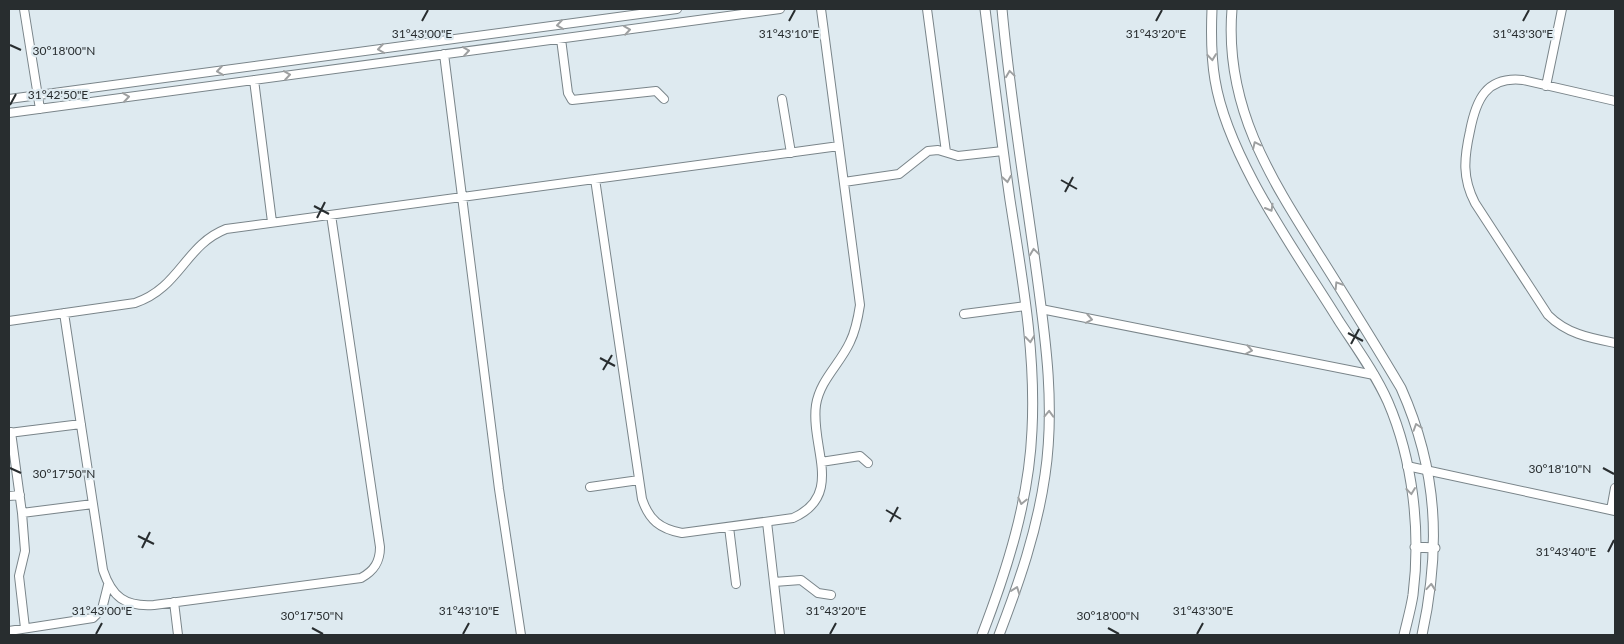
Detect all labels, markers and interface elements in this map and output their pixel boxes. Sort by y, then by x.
one-way arrow [555,19,564,29]
one-way arrow [623,25,631,36]
text: 31°43'00"E [392,26,452,41]
text: 31°43'10"E [759,26,819,41]
text: 31°43'20"E [1126,26,1186,41]
text: 31°43'30"E [1493,26,1553,41]
text: 30°18'00"N [33,43,95,58]
one-way arrow [377,43,385,54]
one-way arrow [462,47,470,57]
one-way arrow [1207,54,1218,62]
one-way arrow [216,65,225,75]
one-way arrow [1005,69,1016,77]
one-way arrow [283,71,292,81]
text: 31°42'50"E [28,87,88,102]
one-way arrow [123,92,131,103]
one-way arrow [1252,141,1262,150]
one-way arrow [1001,175,1012,183]
one-way arrow [1263,202,1273,211]
one-way arrow [1029,248,1040,256]
one-way arrow [1335,282,1344,291]
one-way arrow [1085,313,1094,323]
one-way arrow [1024,336,1035,344]
one-way arrow [1244,345,1253,355]
one-way arrow [1044,409,1055,417]
one-way arrow [1413,423,1423,432]
text: 30°18'10"N [1529,461,1591,476]
text: 30°17'50"N [33,466,95,481]
one-way arrow [1405,488,1416,496]
one-way arrow [1017,497,1028,506]
text: 31°43'40"E [1536,544,1596,559]
one-way arrow [1425,583,1436,591]
one-way arrow [1010,586,1020,594]
text: 31°43'00"E [72,603,132,618]
text: 31°43'10"E [439,603,499,618]
text: 31°43'20"E [806,603,866,618]
text: 31°43'30"E [1173,603,1233,618]
text: 30°17'50"N [281,608,343,623]
text: 30°18'00"N [1077,608,1139,623]

